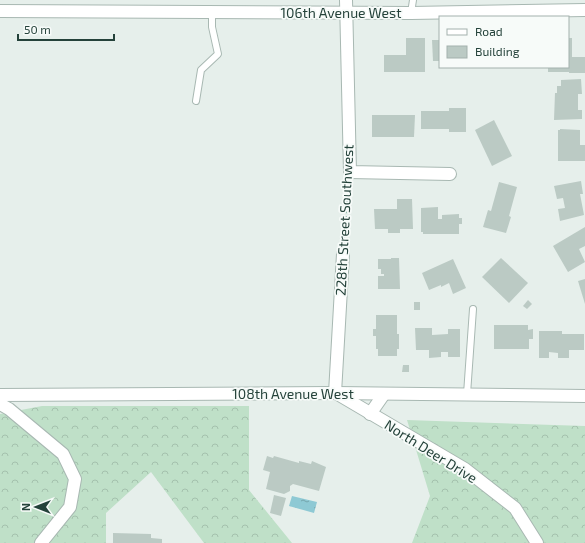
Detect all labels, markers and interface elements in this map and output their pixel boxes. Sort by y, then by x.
street label: 106th Avenue West [280,4,402,21]
scale bar [18,16,114,42]
legend [439,16,569,68]
text: 50 m [24,22,51,36]
text: Road [475,24,503,38]
text: Building [475,44,520,58]
street label: 228th Street Southwest [332,144,356,296]
street label: 108th Avenue West [232,385,354,402]
street label: North Deer Drive [382,416,480,486]
north arrow [16,487,56,527]
text: N [19,503,32,511]

